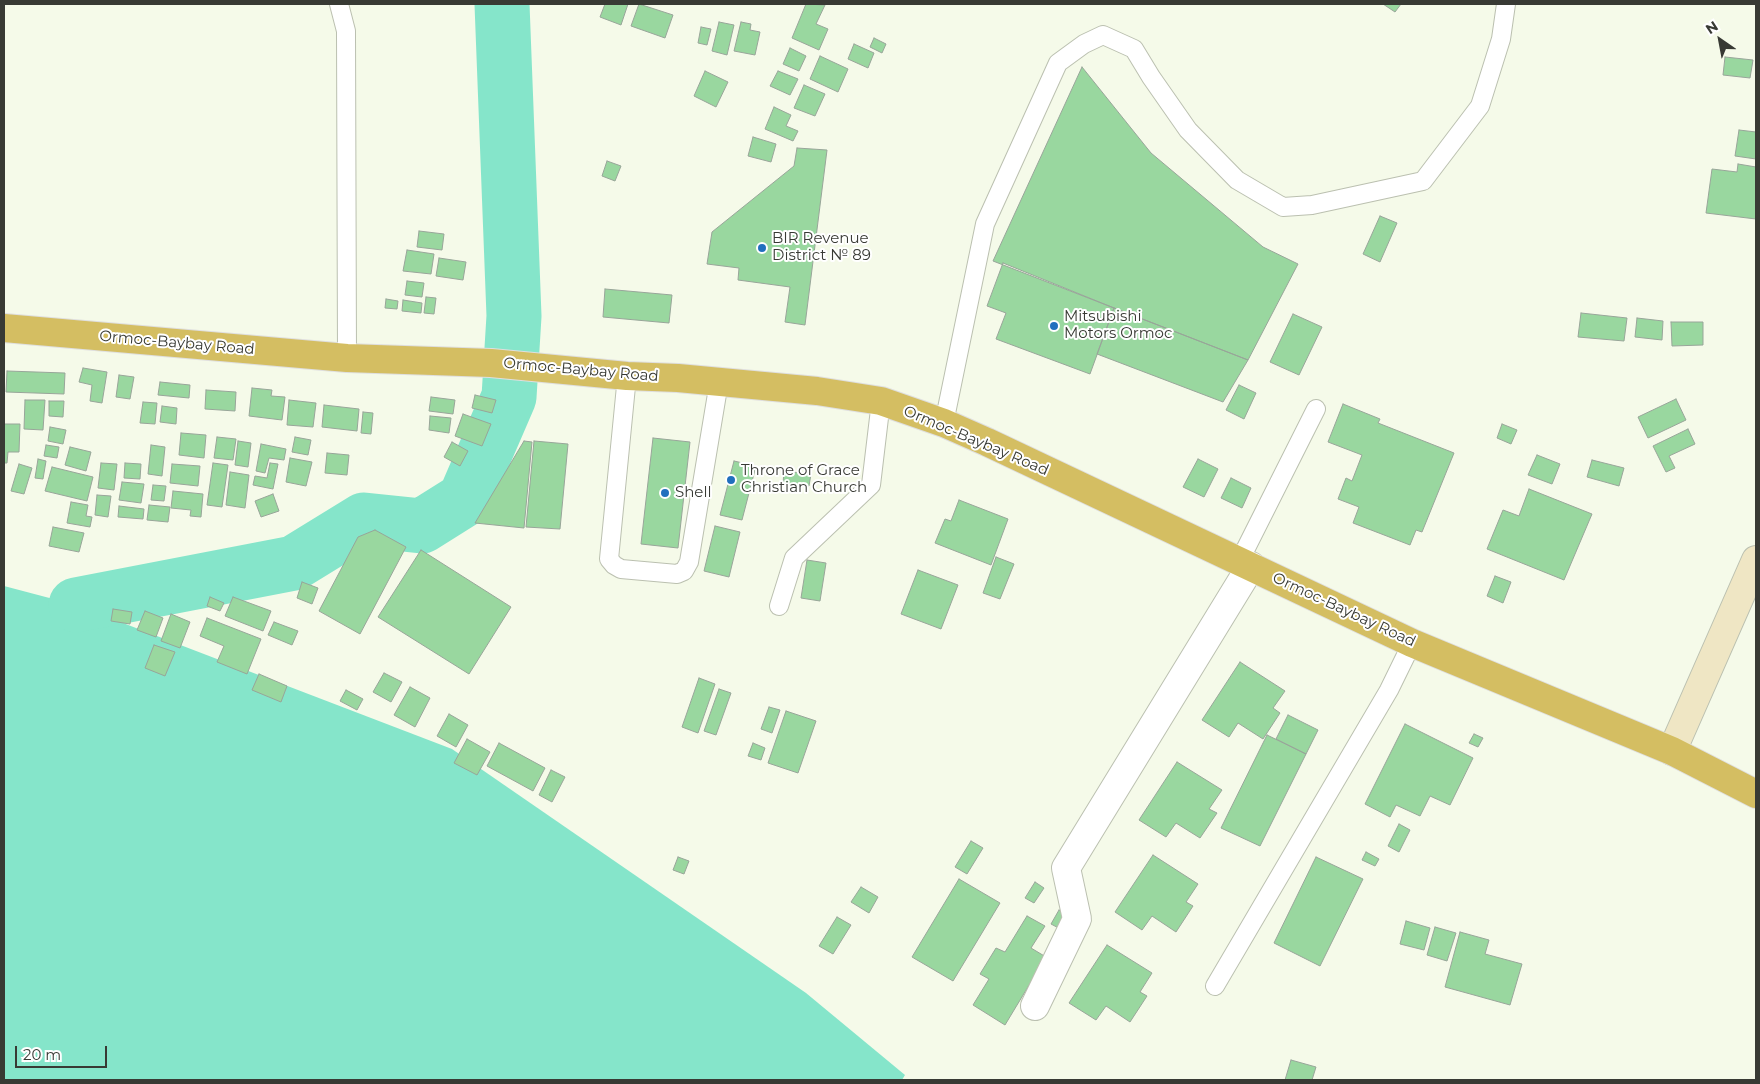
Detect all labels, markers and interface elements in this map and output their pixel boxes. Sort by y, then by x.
north arrow [1695,15,1745,65]
text: N [1702,17,1721,38]
place label: BIR Revenue District № 89 [772,230,871,265]
marker: BIR Revenue District № 89 [756,242,768,254]
place label: Mitsubishi Motors Ormoc [1064,308,1172,343]
marker: Mitsubishi Motors Ormoc [1048,320,1060,332]
street label: Ormoc-Baybay Road [99,327,255,359]
street label: Ormoc-Baybay Road [503,354,659,386]
street label: Ormoc-Baybay Road [901,402,1051,480]
place label: Throne of Grace Christian Church [741,462,867,497]
marker: Throne of Grace Christian Church [725,474,737,486]
place label: Shell [675,484,711,502]
marker: Shell [659,487,671,499]
street label: Ormoc-Baybay Road [1270,569,1418,651]
scale bar [18,1036,110,1068]
text: 20 m [23,1045,61,1064]

